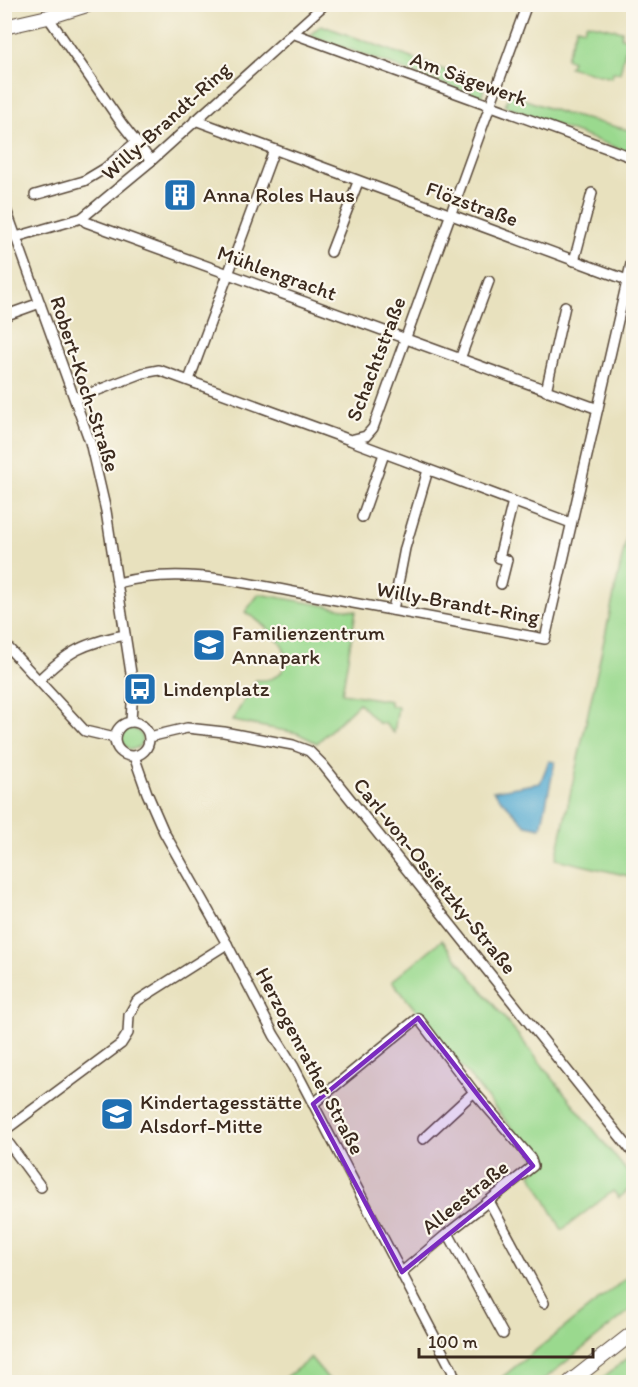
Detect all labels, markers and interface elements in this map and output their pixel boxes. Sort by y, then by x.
street label: Am Sägewerk [407,46,531,111]
street label: Willy-Brandt-Ring [96,56,236,185]
street label: Flözstraße [423,175,522,232]
building icon: Anna Roles Haus [162,177,198,213]
place label: Anna Roles Haus [203,182,355,207]
street label: Mühlengracht [214,239,340,306]
street label: Robert-Koch-Straße [45,293,126,475]
street label: Schachtstraße [340,293,411,425]
street label: Willy-Brandt-Ring [375,576,542,629]
place label: Familienzentrum Annapark [232,620,385,669]
school or university icon: Familienzentrum Annapark [191,627,227,663]
bus stop icon: Lindenplatz [122,671,158,707]
place label: Lindenplatz [163,676,270,701]
street label: Carl-von-Ossietzky-Straße [348,772,522,979]
street label: Herzogenrather Straße [250,963,370,1159]
place label: Kindertagesstätte Alsdorf-Mitte [140,1089,302,1138]
school or university icon: Kindertagesstätte Alsdorf-Mitte [99,1096,135,1132]
street label: Alleestraße [416,1154,513,1239]
scale bar [419,1321,593,1359]
text: 100 m [428,1331,478,1353]

